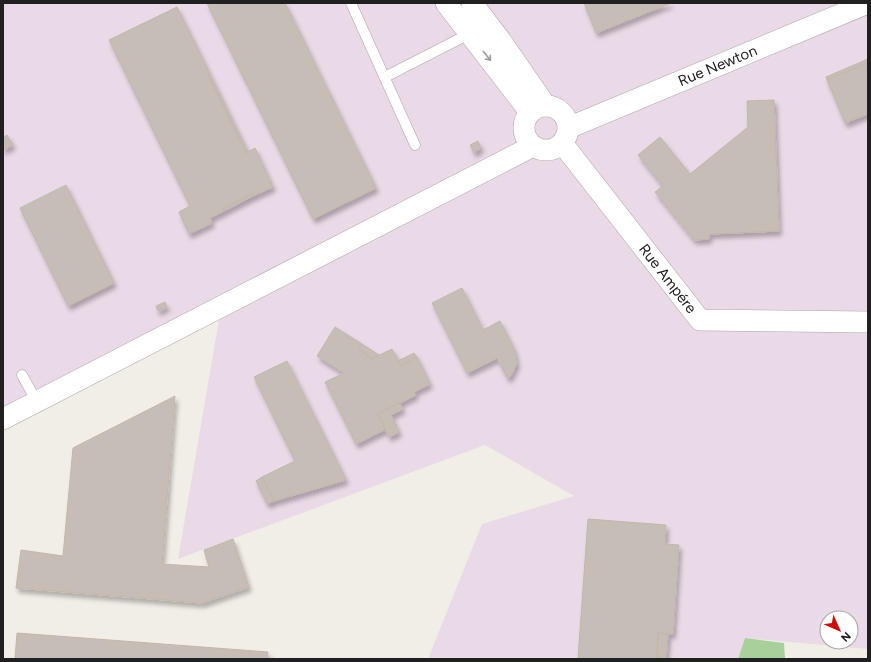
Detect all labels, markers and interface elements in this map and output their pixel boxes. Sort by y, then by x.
street label: Rue Newton [675,41,760,90]
one-way arrow [482,51,491,62]
street label: Rue Ampére [635,240,700,317]
north arrow [819,610,859,650]
text: N [838,629,853,644]

